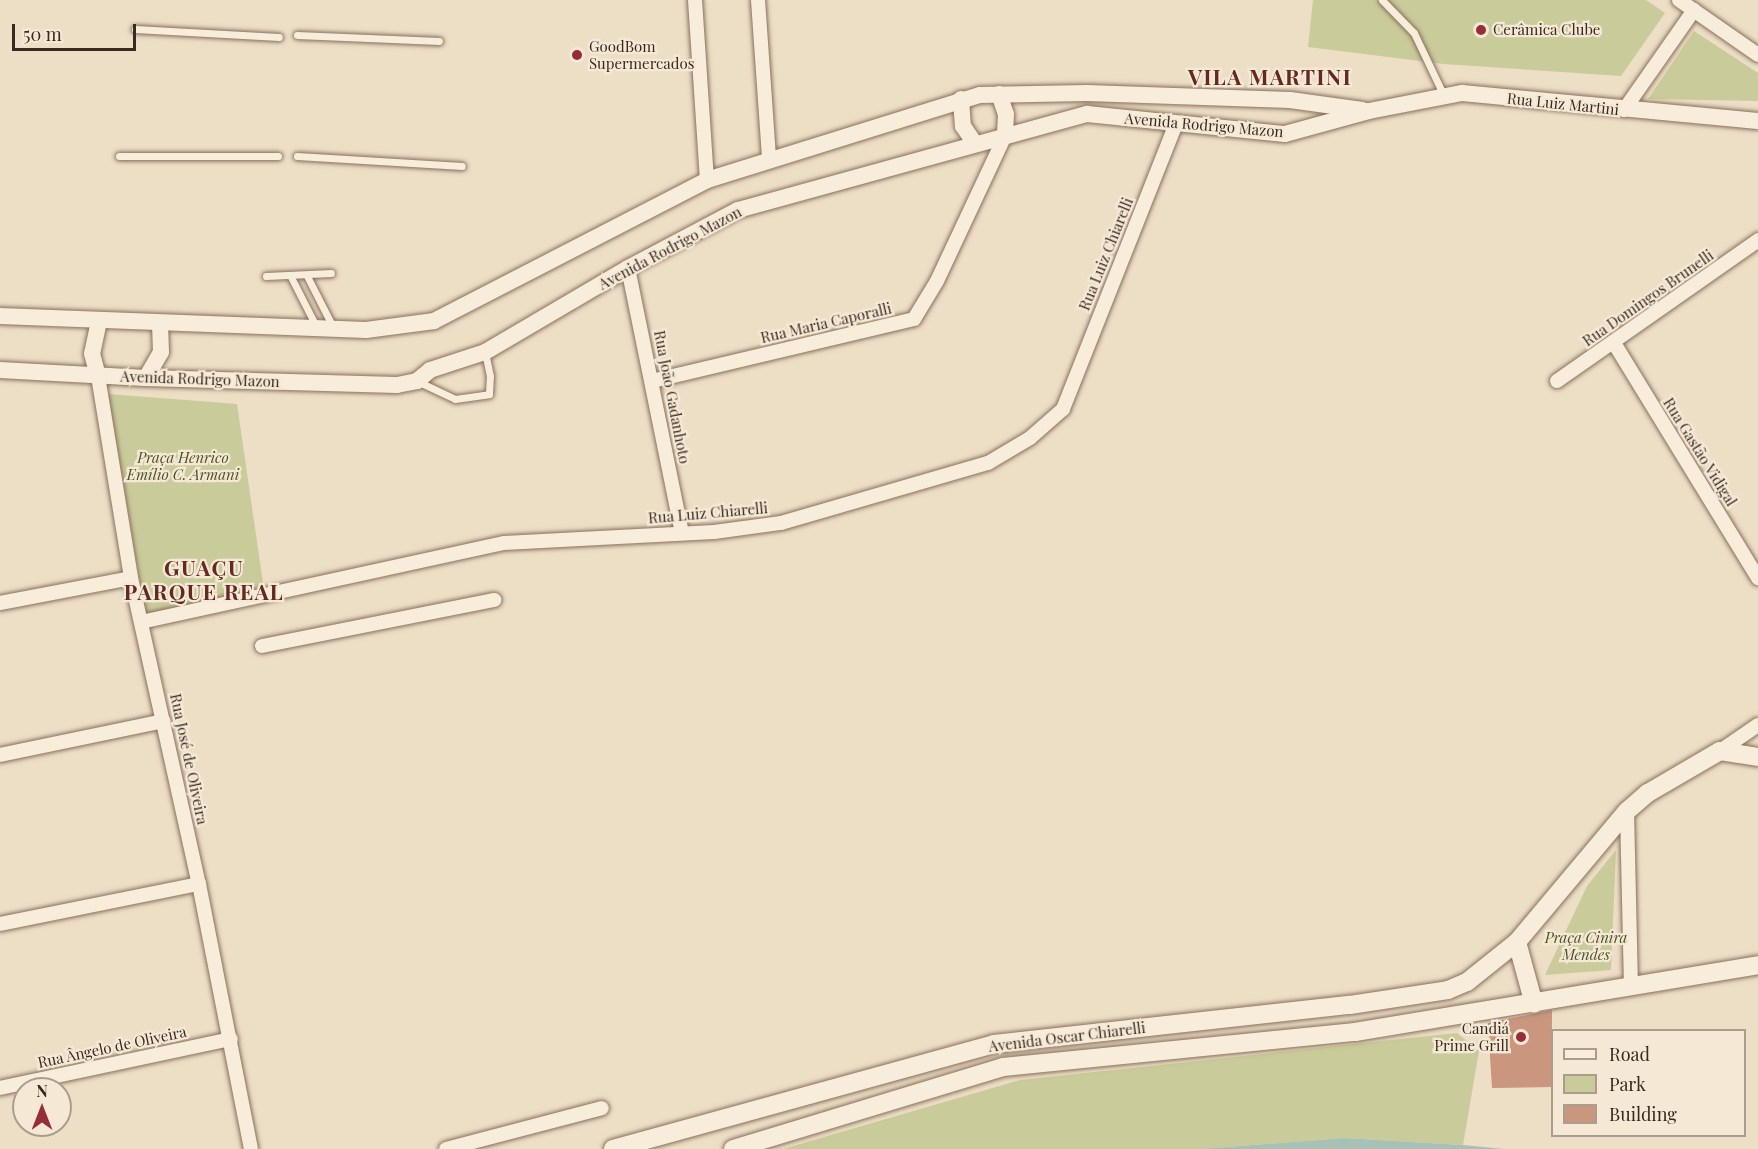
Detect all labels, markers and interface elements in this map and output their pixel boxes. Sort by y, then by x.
scale bar [15,12,140,50]
place label: Cerâmica Clube [1493,21,1601,39]
text: 50 m [23,22,62,46]
marker: Cerâmica Clube [1474,23,1488,37]
place label: GoodBom Supermercados [589,37,694,72]
marker: GoodBom Supermercados [570,48,584,62]
district label: VILA MARTINI [1188,63,1352,89]
street label: Rua Luiz Martini [1506,89,1620,119]
street label: Avenida Rodrigo Mazon [1124,109,1284,141]
street label: Rua Luiz Chiarelli [1075,195,1137,313]
street label: Avenida Rodrigo Mazon [595,203,745,293]
street label: Rua Domingos Brunelli [1579,246,1717,350]
street label: Rua Maria Caporalli [759,299,893,347]
street label: Rua João Gadanhoto [650,329,694,465]
street label: Avenida Rodrigo Mazon [120,367,280,391]
street label: Rua Gastão Vidigal [1659,394,1741,510]
park label: Praça Henrico Emílio C. Armani [127,448,239,483]
street label: Rua Luiz Chiarelli [647,499,769,527]
district label: GUAÇU PARQUE REAL [124,554,284,604]
street label: Rua José de Oliveira [166,692,212,826]
park label: Praça Cinira Mendes [1545,928,1627,963]
street label: Avenida Oscar Chiarelli [987,1018,1147,1056]
place label: Candiá Prime Grill [1434,1019,1509,1054]
street label: Rua Ângelo de Oliveira [36,1022,188,1072]
legend [1551,1029,1746,1137]
marker: Candiá Prime Grill [1514,1030,1528,1044]
text: Road [1609,1042,1650,1066]
text: Park [1609,1072,1646,1096]
north arrow [12,1077,72,1137]
text: N [36,1080,48,1101]
text: Building [1609,1102,1677,1126]

